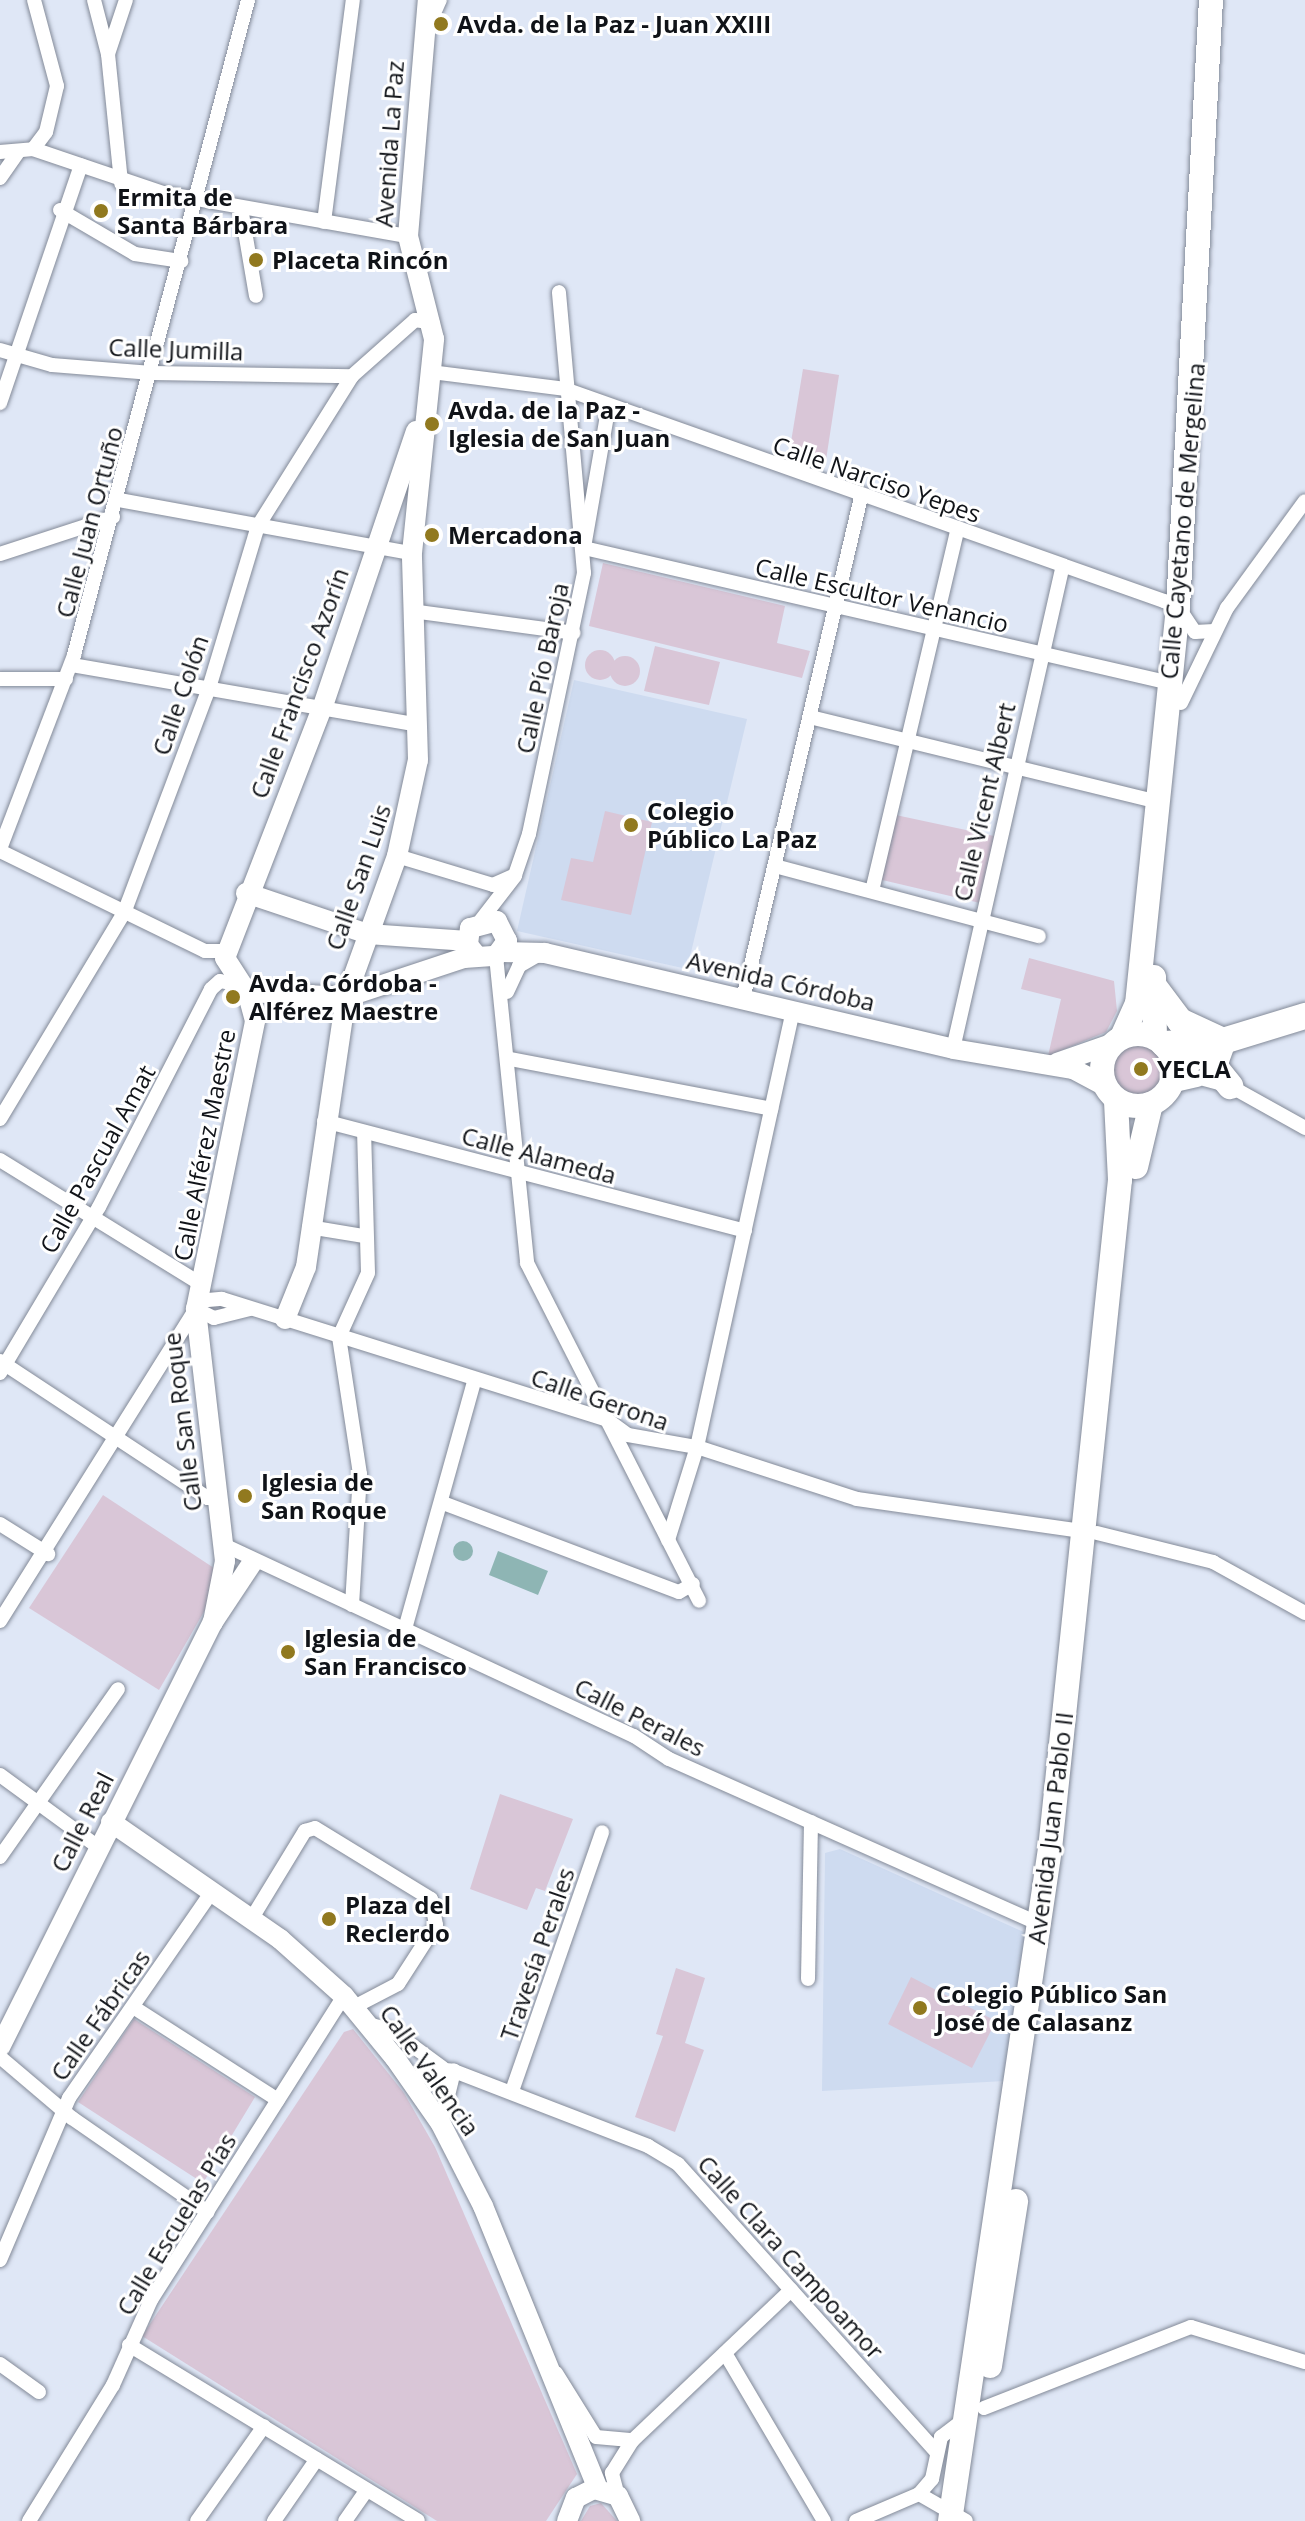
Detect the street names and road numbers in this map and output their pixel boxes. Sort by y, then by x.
street label: Avenida La Paz [369,60,409,228]
street label: Calle Jumilla [108,332,244,366]
street label: Calle Cayetano de Mergelina [1154,362,1210,680]
street label: Calle Juan Ortuño [50,423,128,621]
street label: Calle Narciso Yepes [769,430,985,528]
street label: Calle Escultor Venancio [753,552,1011,638]
street label: Calle Francisco Azorín [244,564,354,802]
street label: Calle Pío Baroja [510,580,574,756]
street label: Calle Colón [146,631,214,759]
street label: Calle Vicent Albert [947,700,1021,904]
street label: Calle San Luis [320,800,396,954]
street label: Avenida Córdoba [684,945,878,1017]
street label: Calle Alférez Maestre [167,1027,241,1263]
street label: Calle Pascual Amat [33,1060,161,1258]
street label: Calle Alameda [459,1121,619,1189]
street label: Calle San Roque [157,1331,207,1513]
street label: Calle Gerona [527,1362,673,1436]
street label: Calle Perales [570,1672,710,1762]
street label: Avenida Juan Pablo II [1021,1710,1079,1946]
street label: Calle Real [45,1767,119,1877]
street label: Travesía Perales [494,1864,580,2044]
street label: Calle Fábricas [44,1944,156,2086]
street label: Calle Valencia [374,1999,486,2141]
street label: Calle Escuelas Pías [110,2128,242,2320]
street label: Calle Clara Campoamor [692,2149,890,2365]

